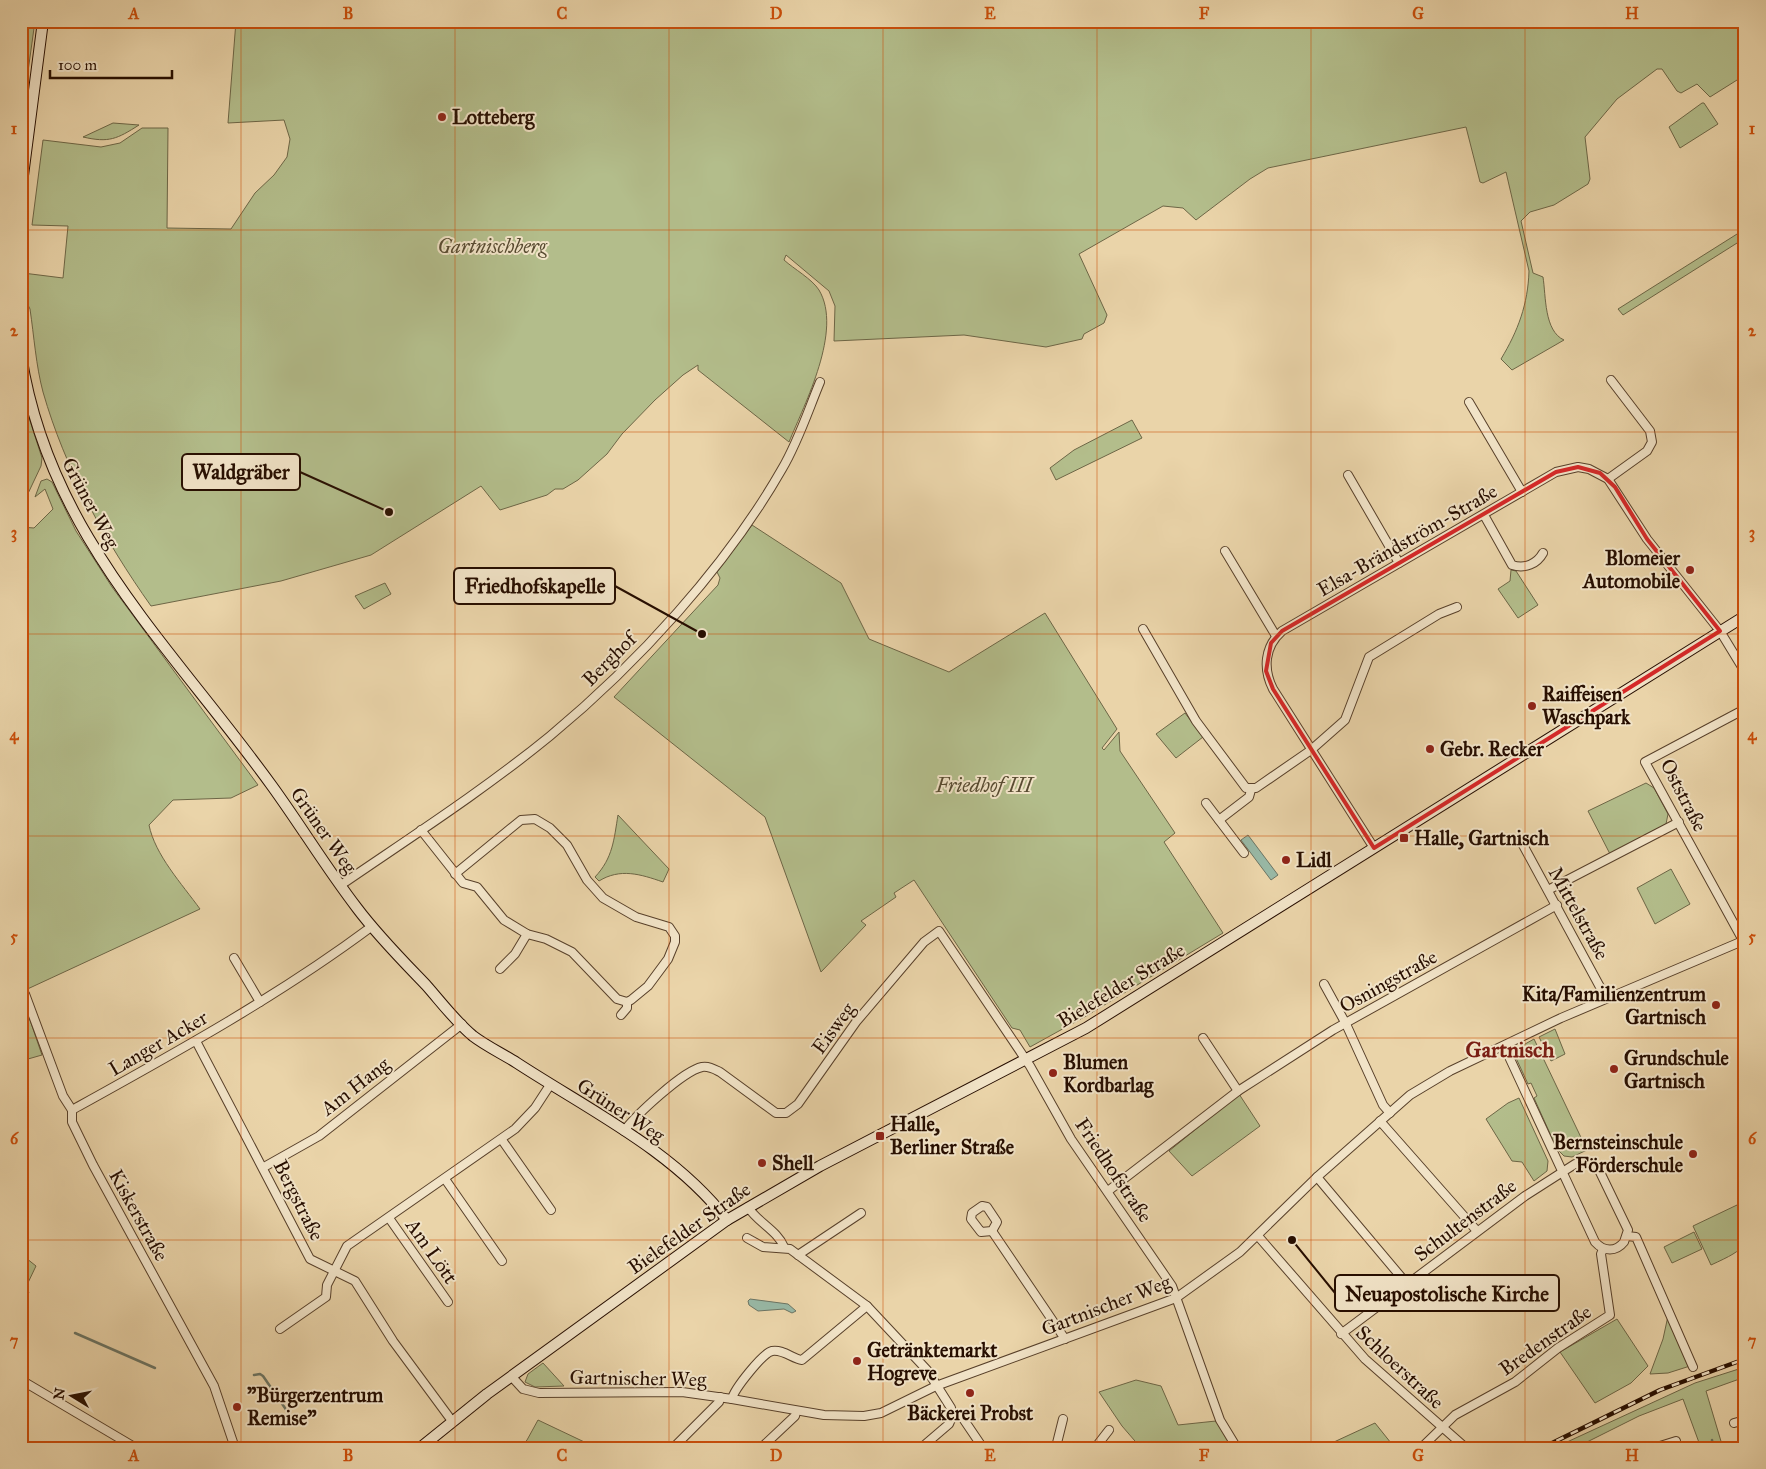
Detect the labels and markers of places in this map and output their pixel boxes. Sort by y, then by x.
place label: Lotteberg [452,105,535,130]
marker: Lotteberg [436,111,448,123]
callout: Waldgräber [182,454,300,490]
place label: Blomeier Automobile [1581,546,1681,593]
marker: Blomeier Automobile [1684,564,1696,576]
callout: Friedhofskapelle [454,568,615,604]
place label: Raiffeisen Waschpark [1542,682,1631,730]
marker: Raiffeisen Waschpark [1526,700,1538,712]
place label: Gebr. Recker [1440,737,1544,761]
marker: Gebr. Recker [1424,743,1436,755]
place label: Halle, Gartnisch [1414,826,1550,850]
marker: Halle, Gartnisch [1398,832,1410,844]
place label: Lidl [1296,848,1332,872]
marker: Lidl [1280,854,1292,866]
place label: Kita/Familienzentrum Gartnisch [1522,982,1707,1029]
marker: Kita/Familienzentrum Gartnisch [1710,999,1722,1011]
place label: Grundschule Gartnisch [1624,1046,1729,1093]
place label: Blumen Kordbarlag [1063,1050,1154,1098]
marker: Grundschule Gartnisch [1608,1063,1620,1075]
marker: Blumen Kordbarlag [1047,1067,1059,1079]
place label: Halle, Berliner Straße [890,1112,1015,1159]
marker: Halle, Berliner Straße [874,1130,886,1142]
place label: Bernsteinschule Förderschule [1553,1130,1684,1177]
marker: Bernsteinschule Förderschule [1687,1148,1699,1160]
place label: Shell [772,1151,814,1175]
marker: Shell [756,1157,768,1169]
callout: Neuapostolische Kirche [1335,1275,1559,1311]
place label: Getränktemarkt Hogreve [867,1338,998,1386]
marker: Getränktemarkt Hogreve [851,1355,863,1367]
place label: "Bürgerzentrum Remise" [247,1383,384,1430]
marker: Bäckerei Probst [964,1387,976,1399]
marker: "Bürgerzentrum Remise" [231,1401,243,1413]
place label: Bäckerei Probst [907,1401,1034,1425]

